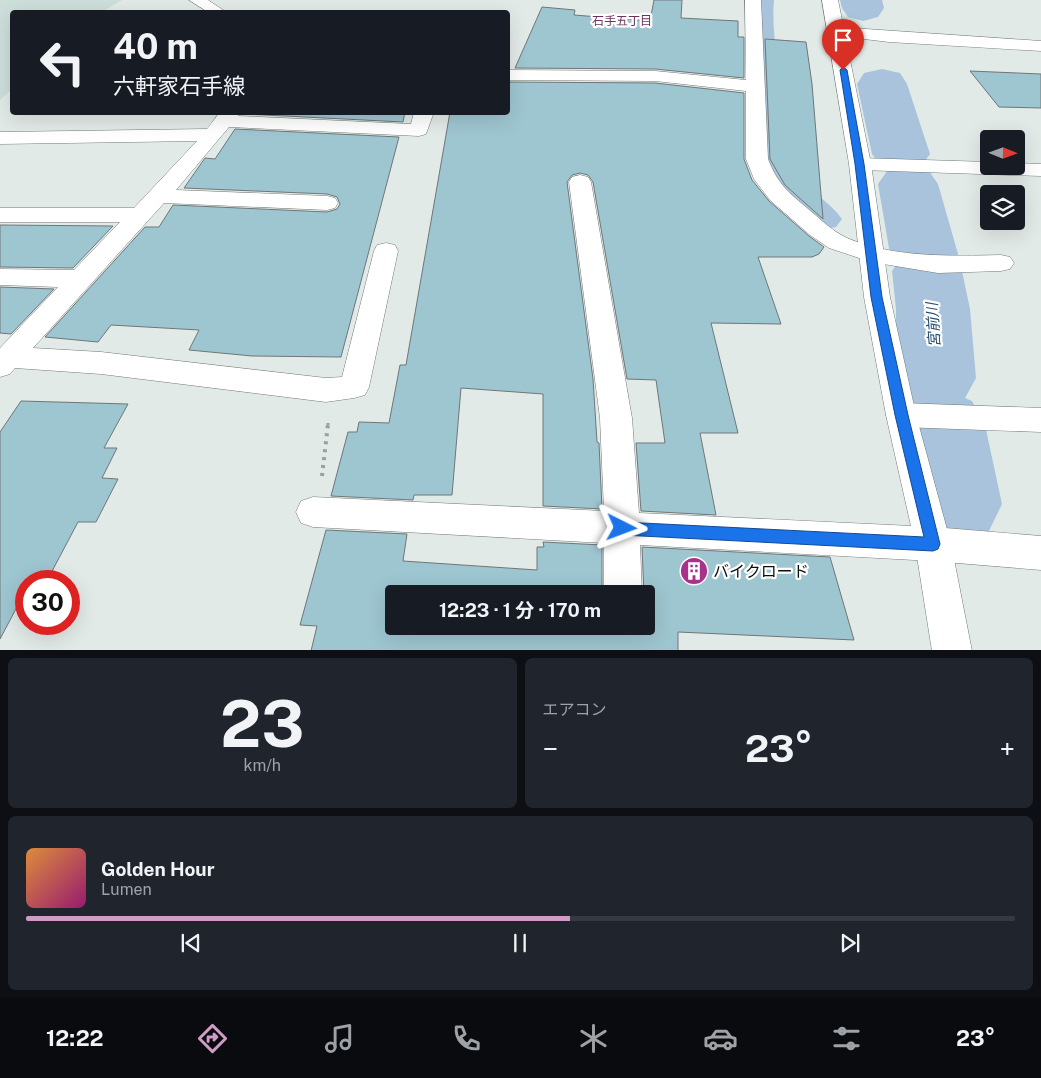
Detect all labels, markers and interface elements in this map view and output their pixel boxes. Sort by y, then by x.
district label: 石手五丁目 [592,14,652,28]
pin [822,19,864,70]
text: 40 m [113,26,198,67]
icon: arrive [829,26,857,54]
icon: left [30,30,95,95]
text: 六軒家石手線 [113,73,245,99]
north arrow [980,130,1025,175]
map controls [980,130,1025,230]
button: layers [980,185,1025,230]
water label: 宮前川 [923,300,943,348]
position arrow [595,501,647,553]
building icon: バイクロード [679,556,709,586]
place label: バイクロード [713,562,809,581]
speed limit sign: 30 [15,570,80,635]
text: 12:23 · 1 分 · 170 m [439,599,601,621]
text: 23 [220,685,305,762]
text: エアコン [543,700,607,719]
text: 23° [745,726,812,771]
text: − [543,732,558,765]
text: + [999,732,1015,765]
text: km/h [243,756,281,775]
text: Golden Hour [101,858,215,880]
text: Lumen [101,880,152,899]
icon: previous [177,929,205,957]
icon: pause [506,929,534,957]
icon: next [836,929,864,957]
icon: directions [195,1021,230,1056]
icon: music [322,1021,357,1056]
icon: phone [449,1021,484,1056]
icon: climate [576,1021,611,1056]
icon: car [703,1021,738,1056]
icon: filters [829,1021,864,1056]
text: 12:22 [46,1025,104,1051]
text: 23° [956,1025,995,1051]

